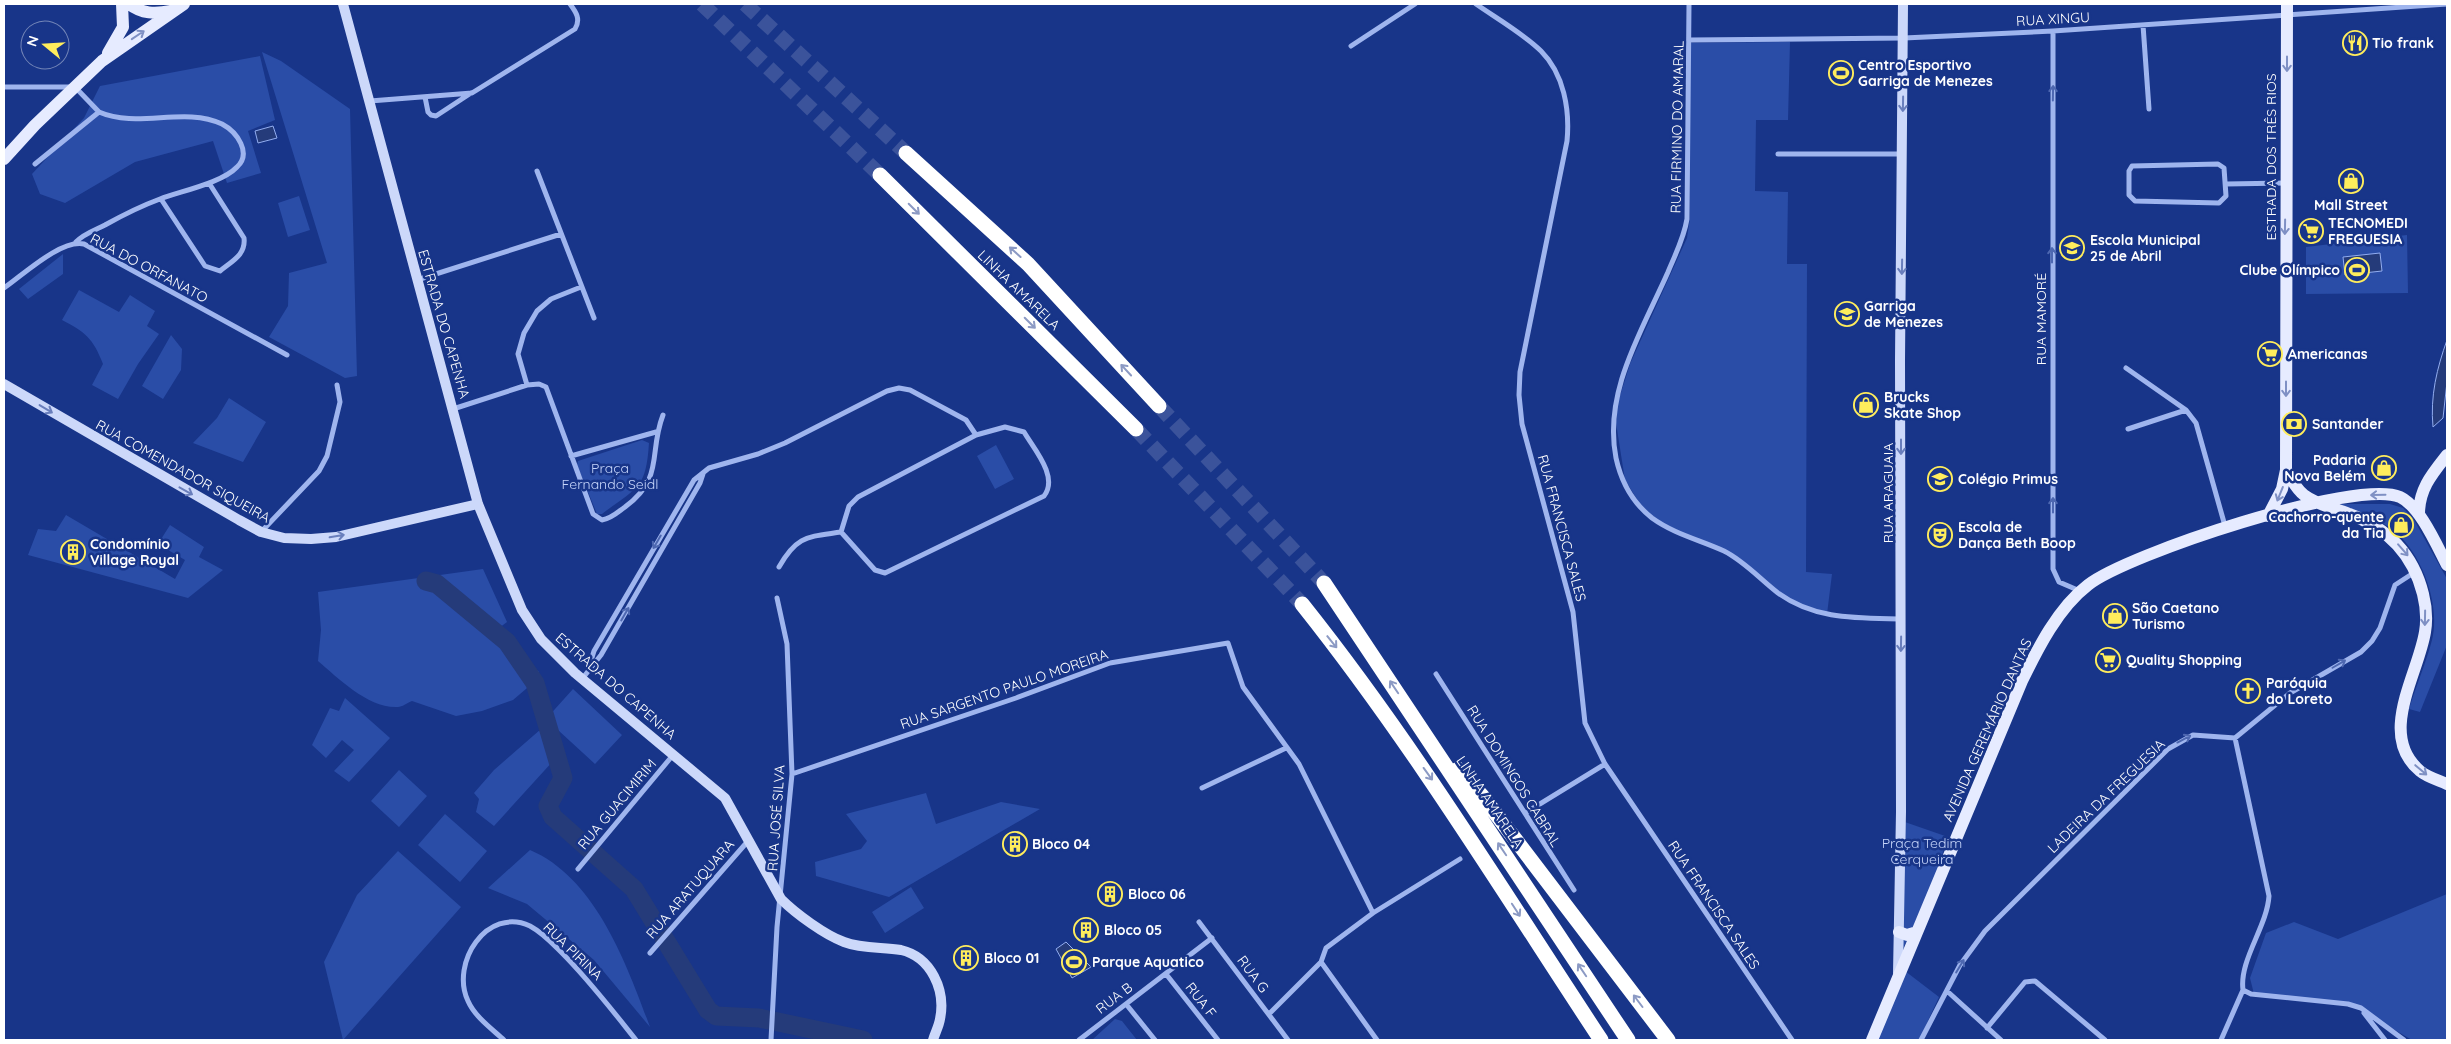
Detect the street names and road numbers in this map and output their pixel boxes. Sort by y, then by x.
street label: RUA XINGU [2016,8,2090,30]
street label: RUA FIRMINO DO AMARAL [1666,40,1688,214]
street label: ESTRADA DOS TRÊS RIOS [2262,73,2280,241]
street label: RUA DO ORFANATO [87,229,211,307]
street label: LINHA AMARELA [974,246,1064,334]
street label: ESTRADA DO CAPENHA [414,247,474,401]
street label: RUA MAMORÉ [2032,273,2050,365]
street label: RUA COMENDADOR SIQUEIRA [93,415,273,527]
street label: RUA ARAGUAIA [1879,443,1897,543]
street label: RUA FRANCISCA SALES [1534,453,1590,604]
street label: ESTRADA DO CAPENHA [552,629,680,743]
street label: AVENIDA GEREMÁRIO DANTAS [1938,636,2036,824]
street label: RUA SARGENTO PAULO MOREIRA [898,645,1110,733]
street label: RUA DOMINGOS CABRAL [1463,702,1565,851]
street label: LADEIRA DA FREGUESIA [2043,735,2169,857]
street label: LINHA AMARELA [1452,752,1528,852]
street label: RUA GUACIMIRIM [574,755,660,853]
street label: RUA JOSÉ SILVA [763,764,789,872]
street label: RUA ARATUQUARA [642,836,738,942]
street label: RUA FRANCISCA SALES [1664,837,1764,973]
street label: RUA PIRINA [539,918,607,984]
street label: RUA G [1233,952,1273,996]
street label: RUA B [1092,978,1136,1018]
street label: RUA F [1182,979,1220,1021]

